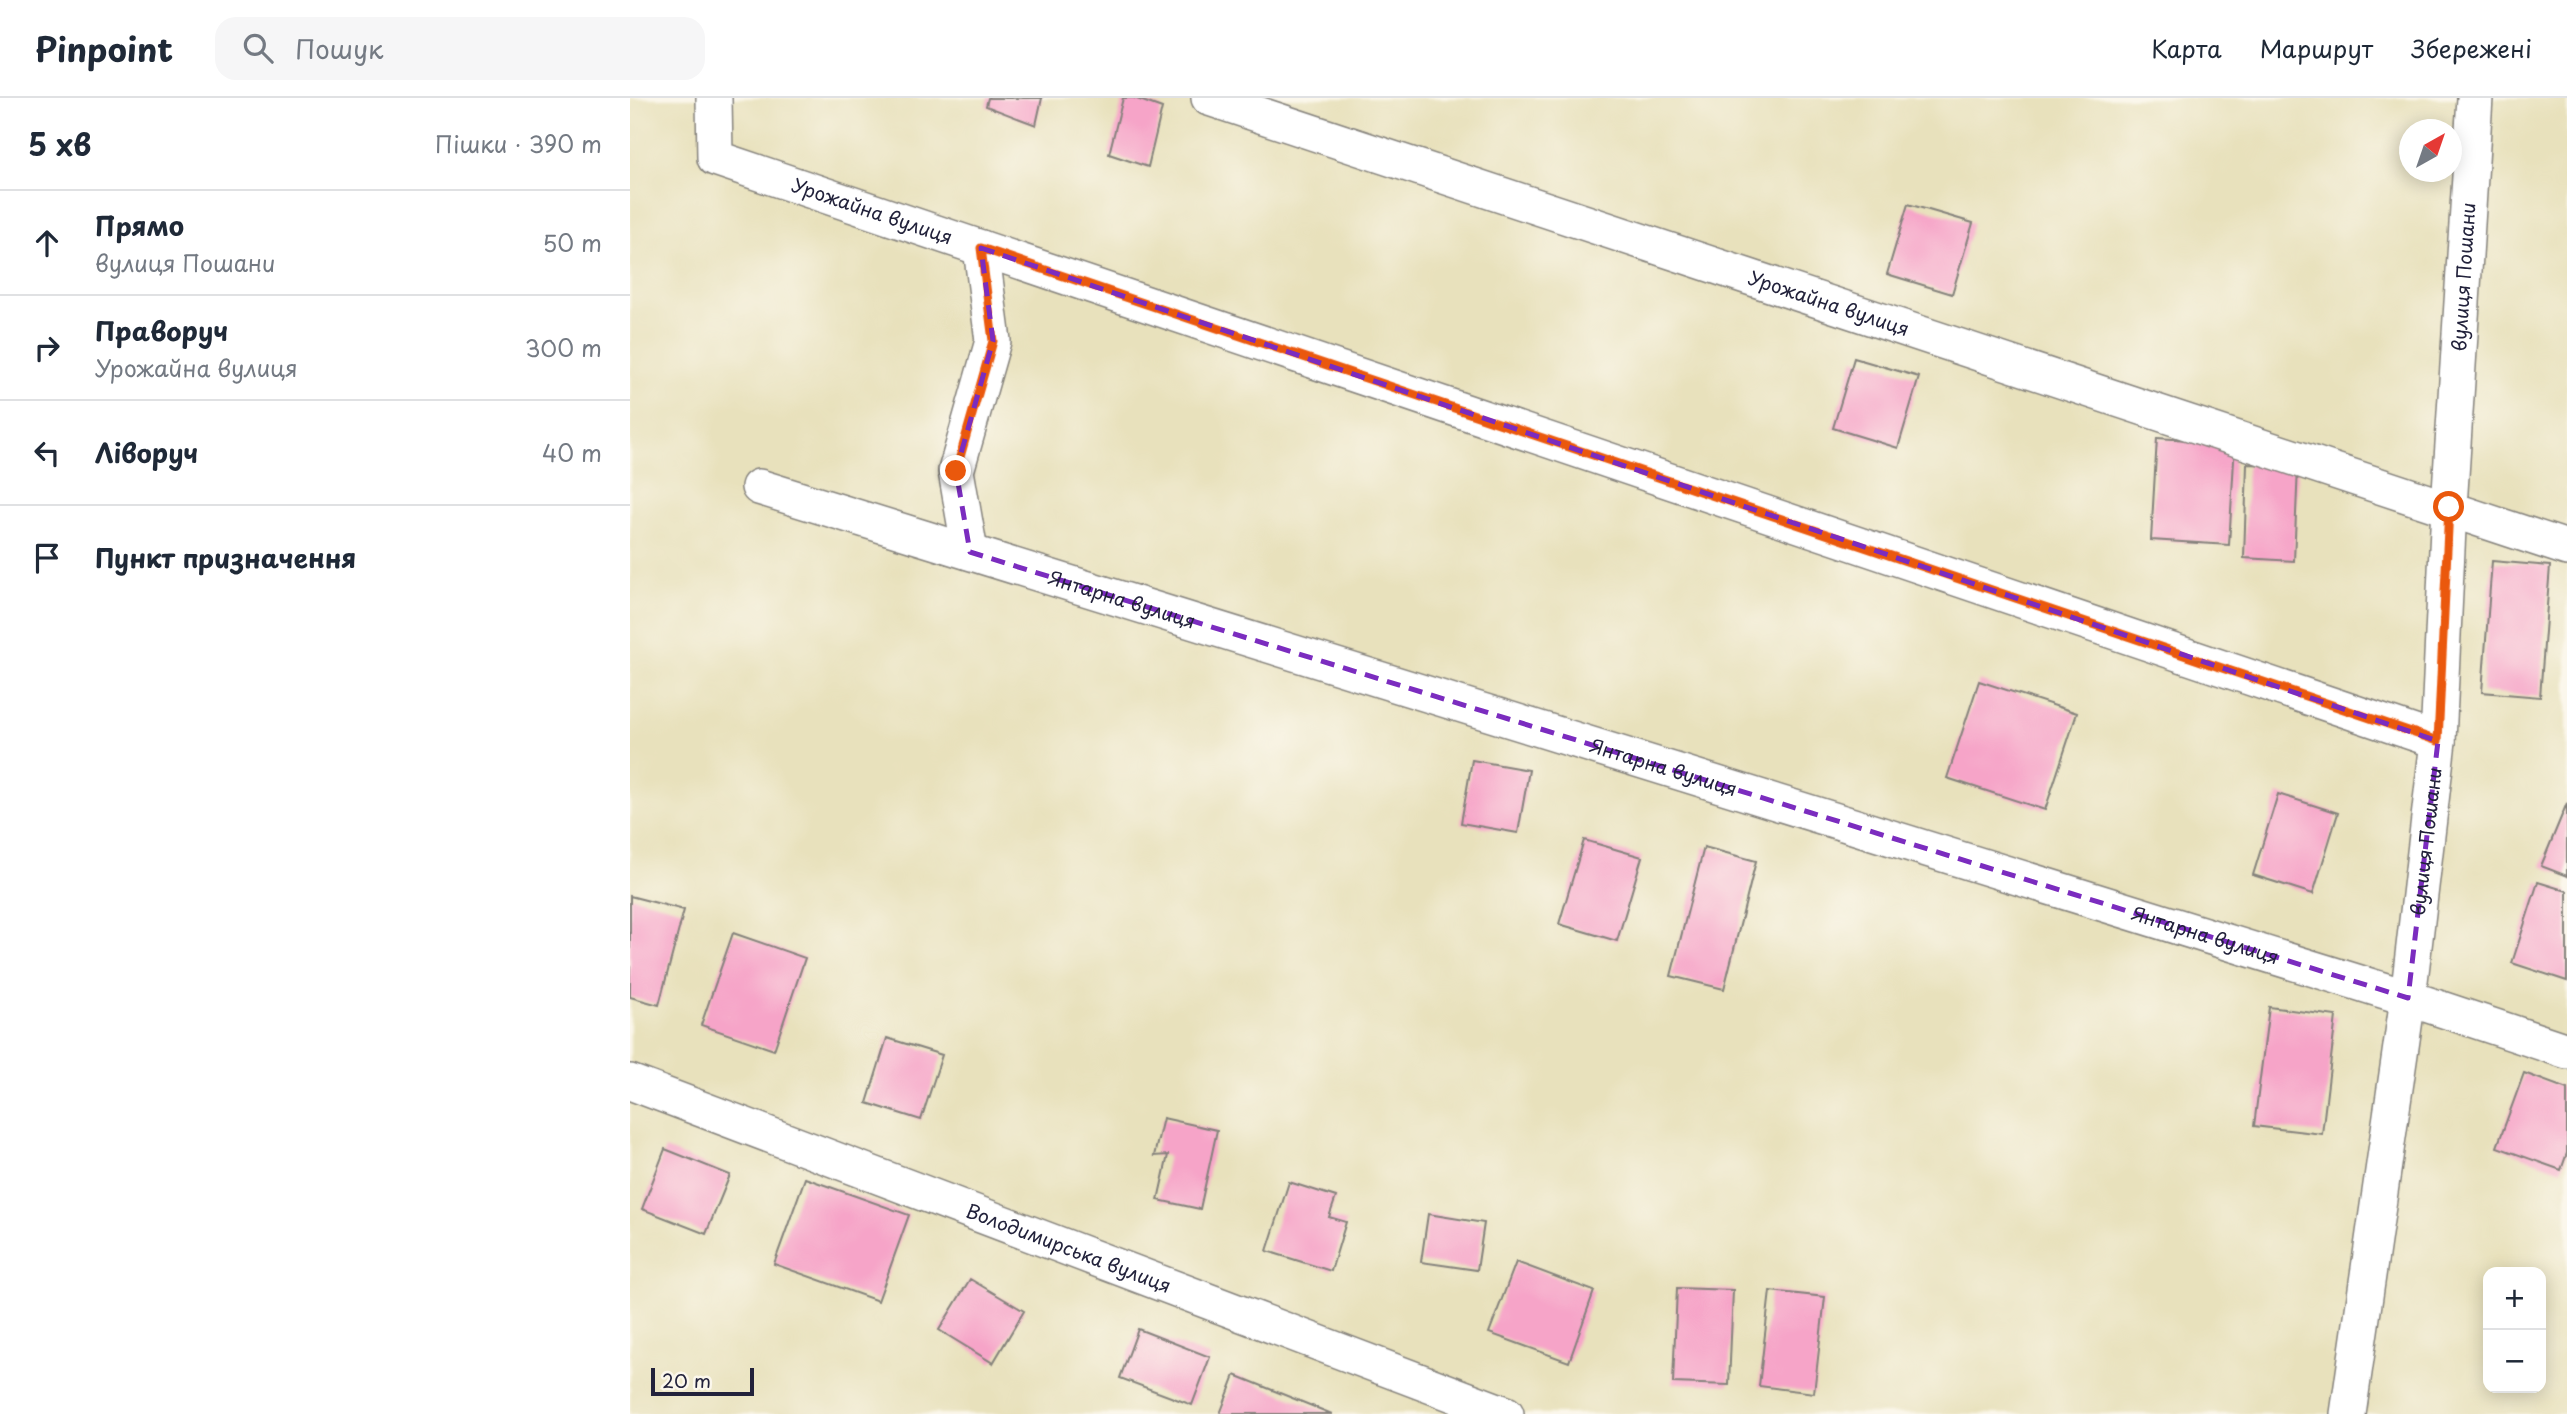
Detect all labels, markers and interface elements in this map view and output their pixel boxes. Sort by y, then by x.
search box [215,17,705,80]
text: Pinpoint [35,23,173,73]
icon: search [239,29,277,67]
text: Пошук [295,29,383,68]
text: Карта [2151,30,2222,66]
text: Маршрут [2260,30,2373,66]
text: Збережені [2411,30,2532,66]
north arrow [2399,119,2462,182]
text: 5 хв [28,121,91,166]
text: Пішки · 390 m [435,126,602,161]
street label: Урожайна вулиця [789,170,956,250]
street label: вулиця Пошани [2444,201,2481,352]
text: Прямо [95,206,184,245]
icon: ahead [28,224,66,262]
text: 50 m [542,225,602,260]
text: вулиця Пошани [95,245,276,280]
street label: Урожайна вулиця [1745,263,1913,342]
text: Праворуч [95,311,228,350]
icon: right [28,329,66,367]
text: 300 m [525,330,602,365]
text: Урожайна вулиця [95,350,298,385]
text: Ліворуч [95,433,198,472]
icon: left [28,434,66,472]
text: 40 m [542,435,602,470]
route end [940,455,971,486]
route start [2433,491,2464,522]
text: Пункт призначення [95,538,356,577]
icon: arrive [28,539,66,577]
street label: Янтарна вулиця [1045,563,1199,634]
street label: Янтарна вулиця [1587,730,1741,802]
street label: вулиця Пошани [2403,765,2448,917]
street label: Янтарна вулиця [2128,898,2283,970]
street label: Володимирська вулиця [962,1196,1176,1299]
map controls [2483,1267,2546,1393]
button: + [2483,1267,2546,1330]
button: − [2483,1330,2546,1393]
scale bar [651,1365,754,1397]
text: 20 m [662,1366,711,1394]

